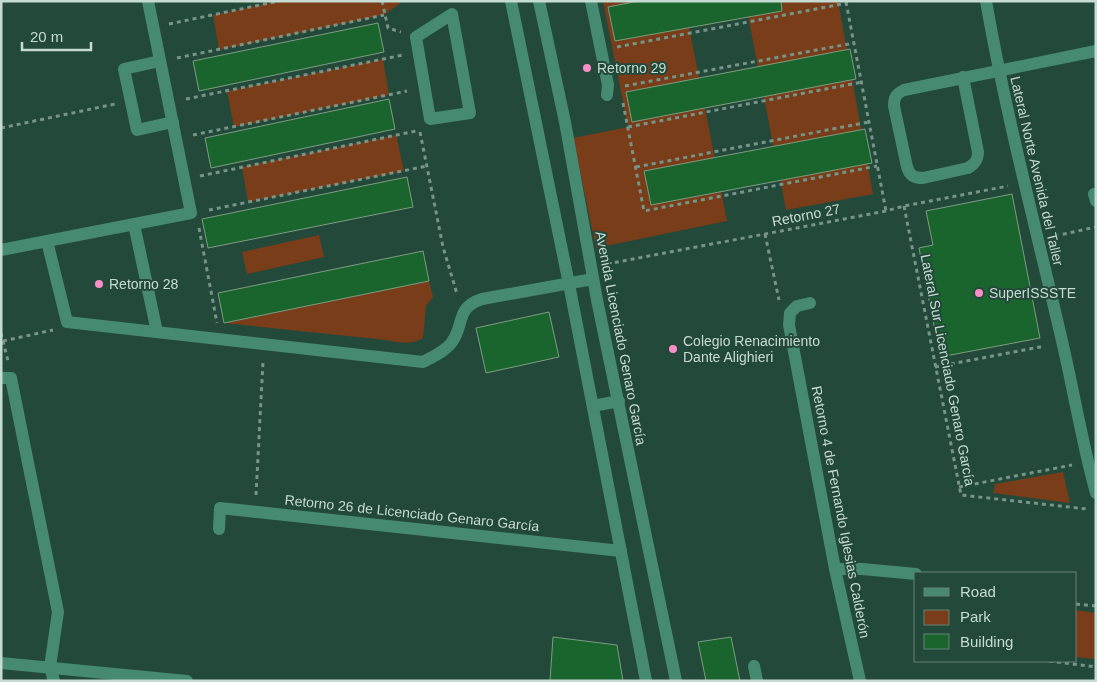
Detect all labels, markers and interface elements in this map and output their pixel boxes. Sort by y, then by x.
scale bar [22,20,91,52]
text: 20 m [30,28,63,45]
place label: Retorno 29 [597,60,666,76]
marker: Retorno 29 [581,62,593,74]
street label: Lateral Norte Avenida del Taller [1007,75,1067,268]
street label: Retorno 27 [770,200,842,229]
street label: Avenida Licenciado Genaro García [592,230,650,447]
street label: Lateral Sur Licenciado Genaro García [918,253,978,487]
place label: Retorno 28 [109,276,178,292]
marker: Retorno 28 [93,278,105,290]
place label: SuperISSSTE [989,285,1076,301]
marker: SuperISSSTE [973,287,985,299]
place label: Colegio Renacimiento Dante Alighieri [683,333,820,365]
marker: Colegio Renacimiento Dante Alighieri [667,343,679,355]
street label: Retorno 4 de Fernando Iglesias Calderón [809,384,873,640]
street label: Retorno 26 de Licenciado Genaro García [284,492,540,534]
legend [914,572,1077,662]
text: Road [960,583,996,600]
text: Park [960,608,991,625]
text: Building [960,633,1013,650]

